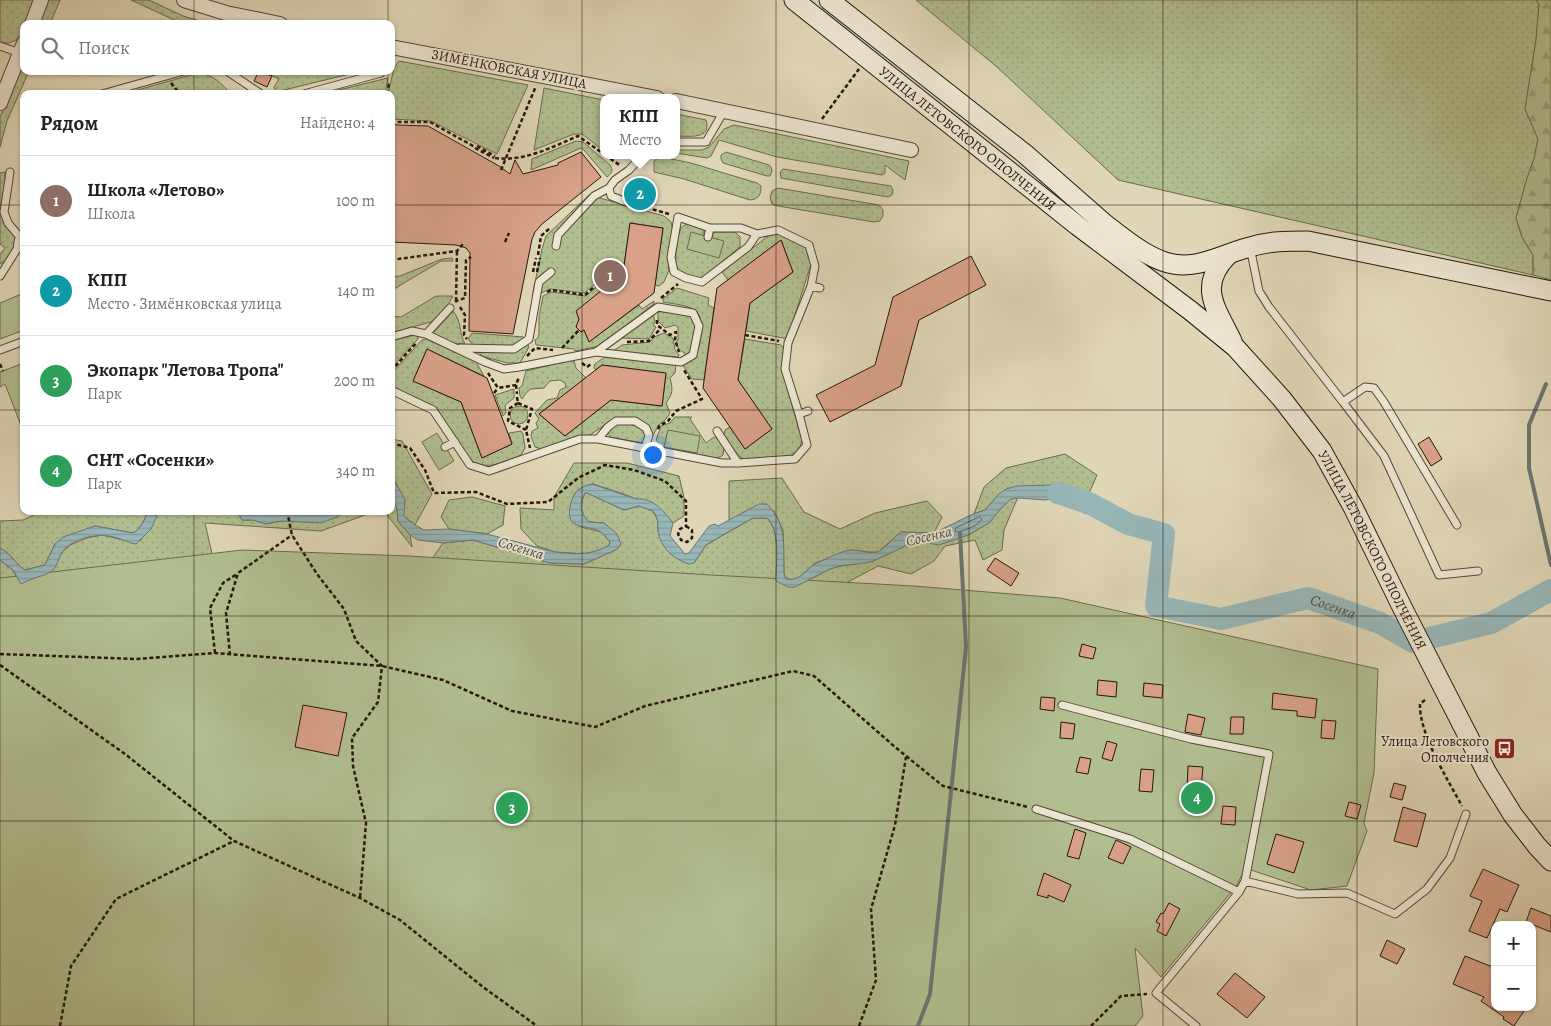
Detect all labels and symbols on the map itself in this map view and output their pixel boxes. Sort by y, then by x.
street label: ЗИМЁНКОВСКАЯ УЛИЦА [430,45,589,94]
street label: УЛИЦА ЛЕТОВСКОГО ОПОЛЧЕНИЯ [875,62,1060,215]
pin: 2 [624,175,656,213]
pin: 1 [594,257,626,295]
your location [640,442,666,468]
street label: УЛИЦА ЛЕТОВСКОГО ОПОЛЧЕНИЯ [1314,447,1432,653]
water label: Сосенка [904,521,954,551]
water label: Сосенка [496,532,546,564]
water label: Сосенка [1308,590,1358,624]
place label: Улица Летовского Ополчения [1381,732,1489,767]
bus stop icon: Улица Летовского Ополчения [1493,737,1517,761]
pin: 4 [1181,779,1213,817]
pin: 3 [496,789,528,827]

